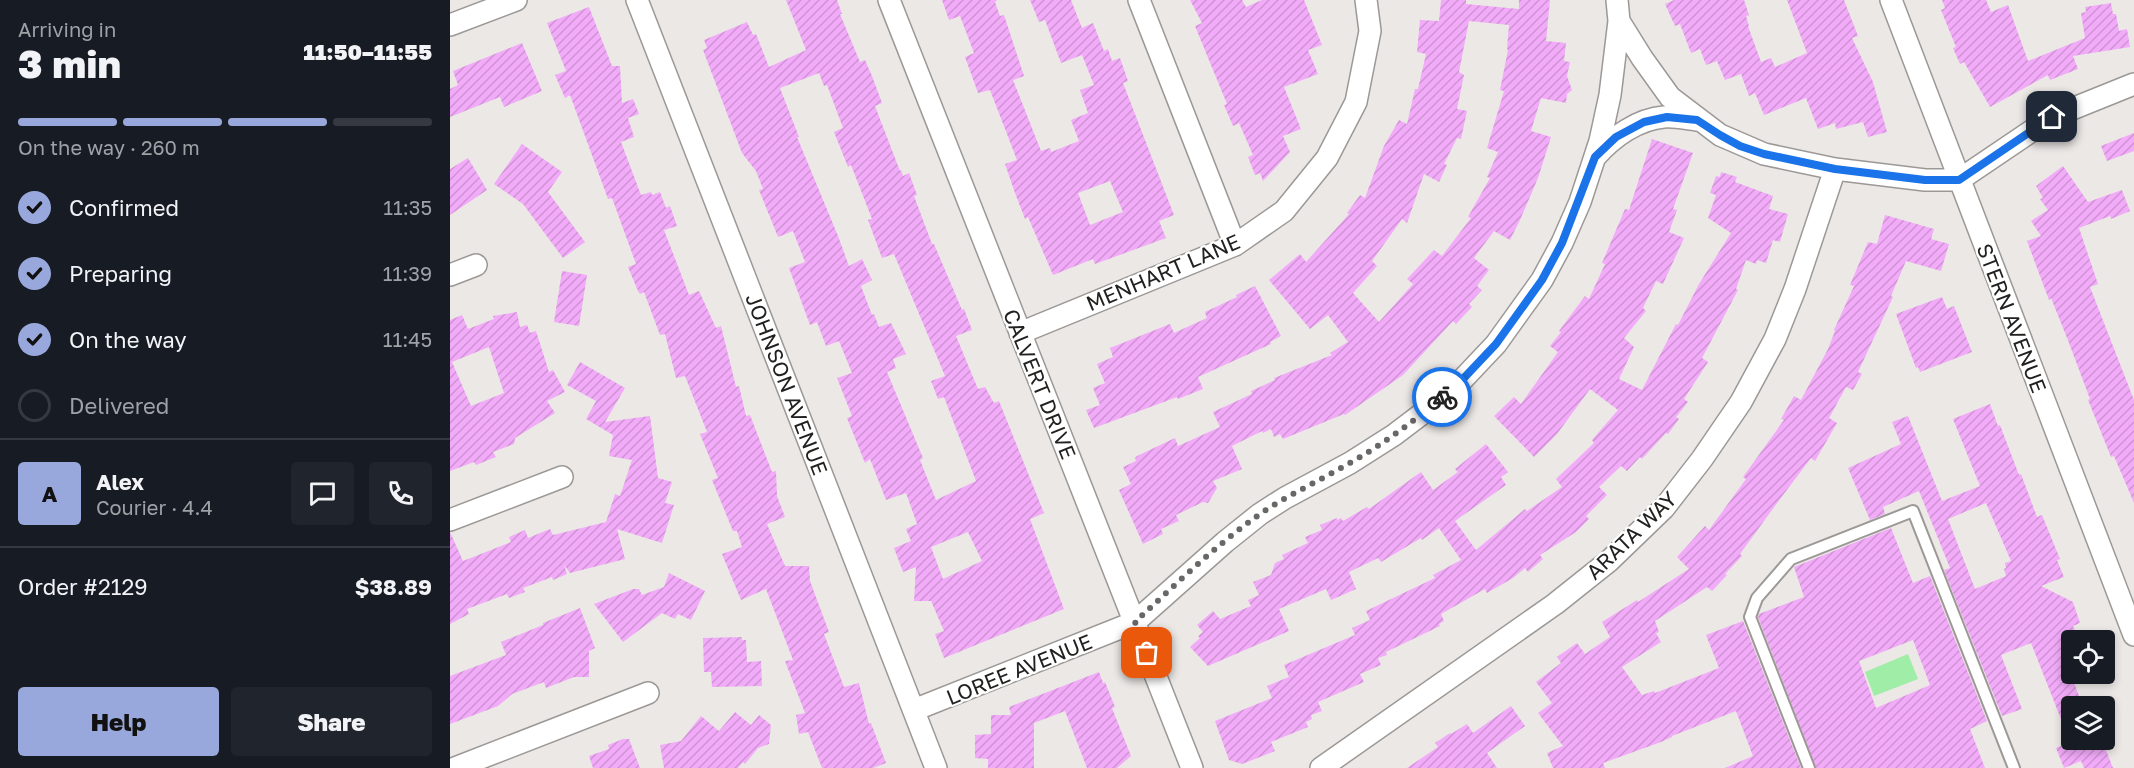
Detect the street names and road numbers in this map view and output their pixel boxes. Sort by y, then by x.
street label: MENHART LANE [1082,228,1244,316]
street label: STERN AVENUE [1972,240,2052,396]
street label: JOHNSON AVENUE [740,289,834,479]
street label: CALVERT DRIVE [998,305,1082,463]
street label: ARATA WAY [1580,485,1682,585]
street label: LOREE AVENUE [942,628,1096,710]

